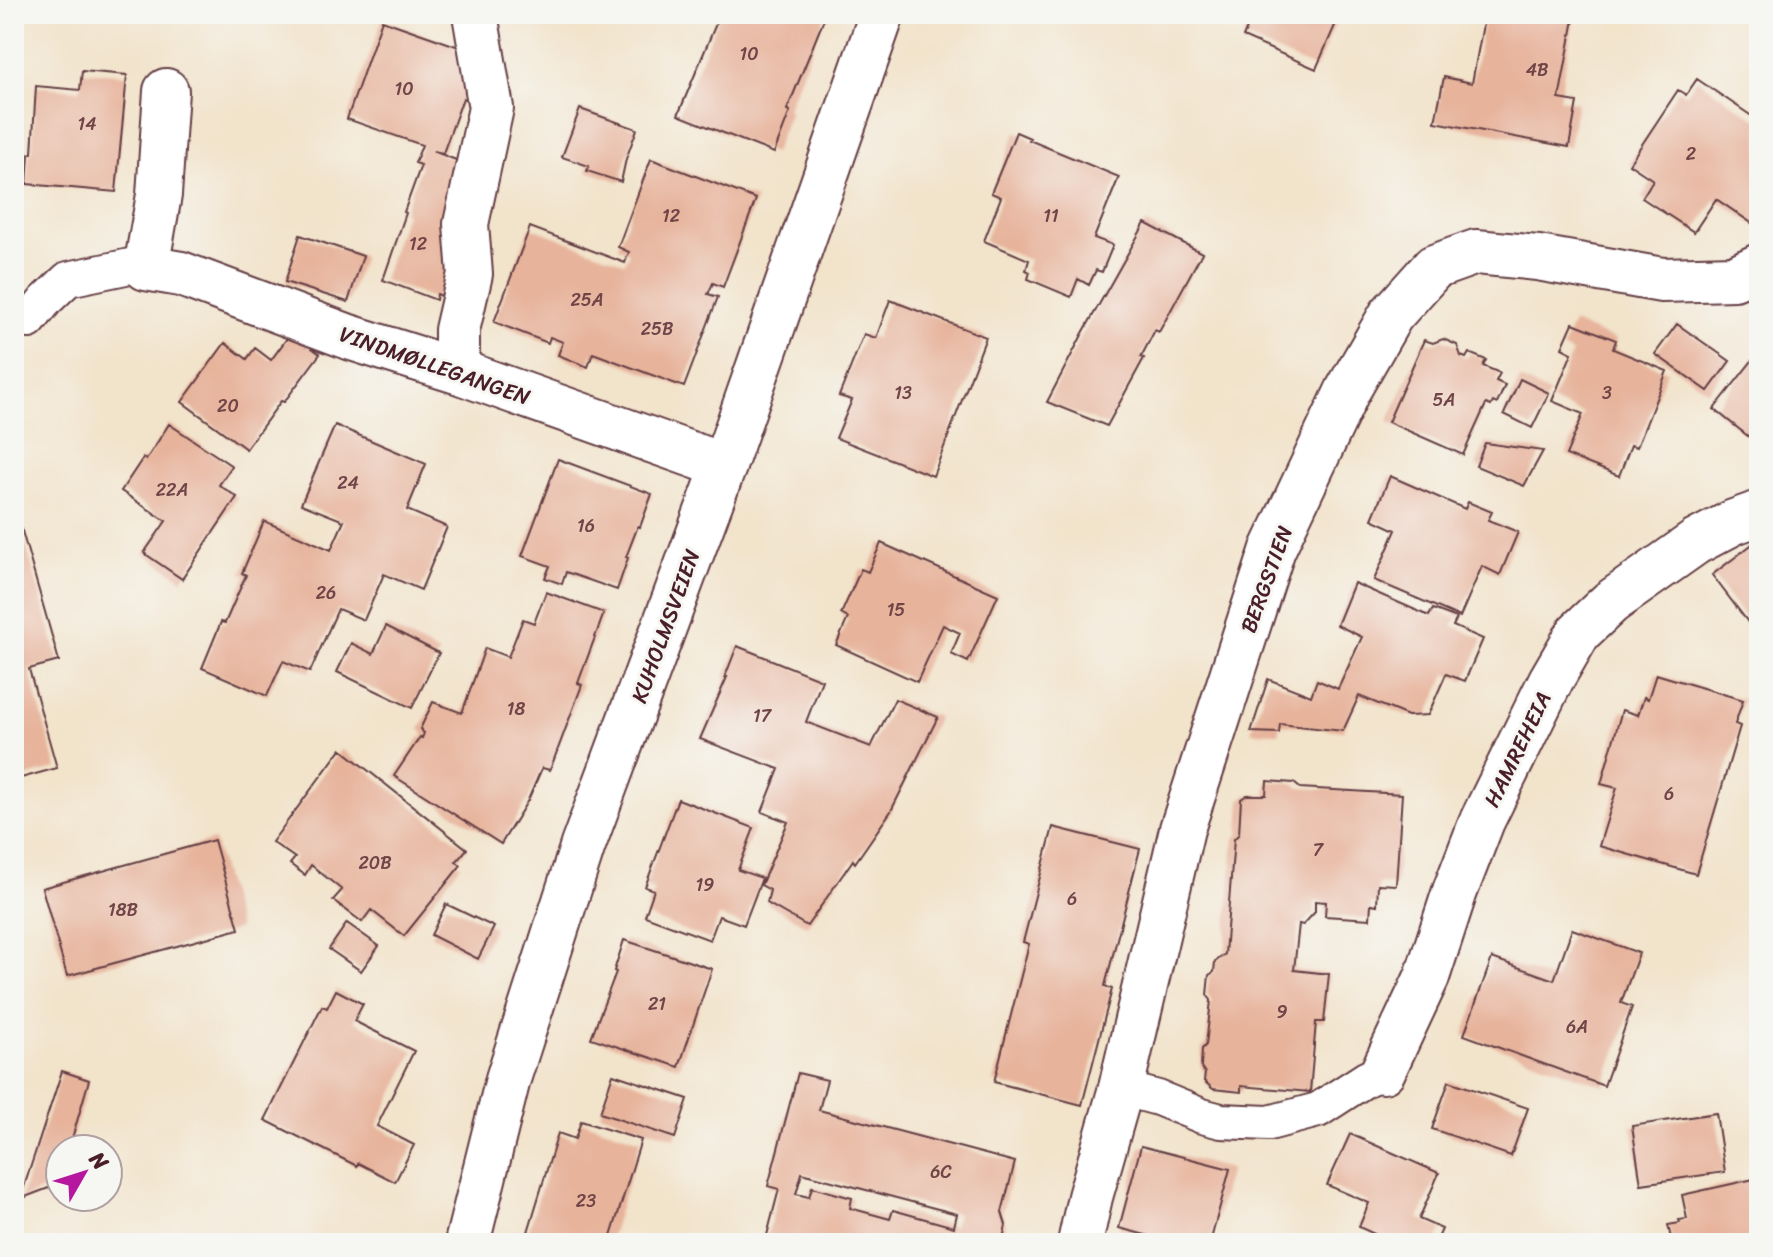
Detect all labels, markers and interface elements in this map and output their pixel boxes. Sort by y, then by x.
house number: 10 [739,38,759,70]
house number: 4B [1526,54,1548,86]
house number: 10 [394,73,414,105]
house number: 14 [78,108,96,140]
house number: 2 [1686,138,1696,170]
house number: 12 [662,200,680,232]
house number: 11 [1043,200,1059,232]
house number: 12 [409,228,427,260]
house number: 25A [570,284,604,316]
house number: 25B [641,313,673,345]
street label: VINDMØLLEGANGEN [334,315,536,416]
house number: 13 [894,377,912,409]
house number: 3 [1602,377,1612,409]
house number: 5A [1433,384,1455,416]
house number: 20 [217,390,239,422]
house number: 24 [337,467,359,499]
house number: 22A [156,474,188,506]
house number: 16 [577,510,595,542]
street label: BERGSTIEN [1229,520,1304,638]
street label: KUHOLMSVEIEN [620,544,711,709]
house number: 26 [316,577,336,609]
house number: 15 [887,594,905,626]
street label: HAMREHEIA [1473,685,1562,814]
house number: 18 [507,693,525,725]
house number: 17 [753,700,773,732]
house number: 6 [1664,778,1674,810]
house number: 7 [1313,834,1325,866]
house number: 20B [358,847,392,879]
house number: 19 [696,869,714,901]
house number: 6 [1067,883,1077,915]
house number: 18B [108,894,138,926]
house number: 21 [648,988,666,1020]
house number: 9 [1276,996,1288,1028]
house number: 6A [1566,1011,1588,1043]
north arrow [44,1133,124,1213]
text: N [79,1142,120,1180]
house number: 6C [930,1156,952,1188]
house number: 23 [576,1185,596,1217]

